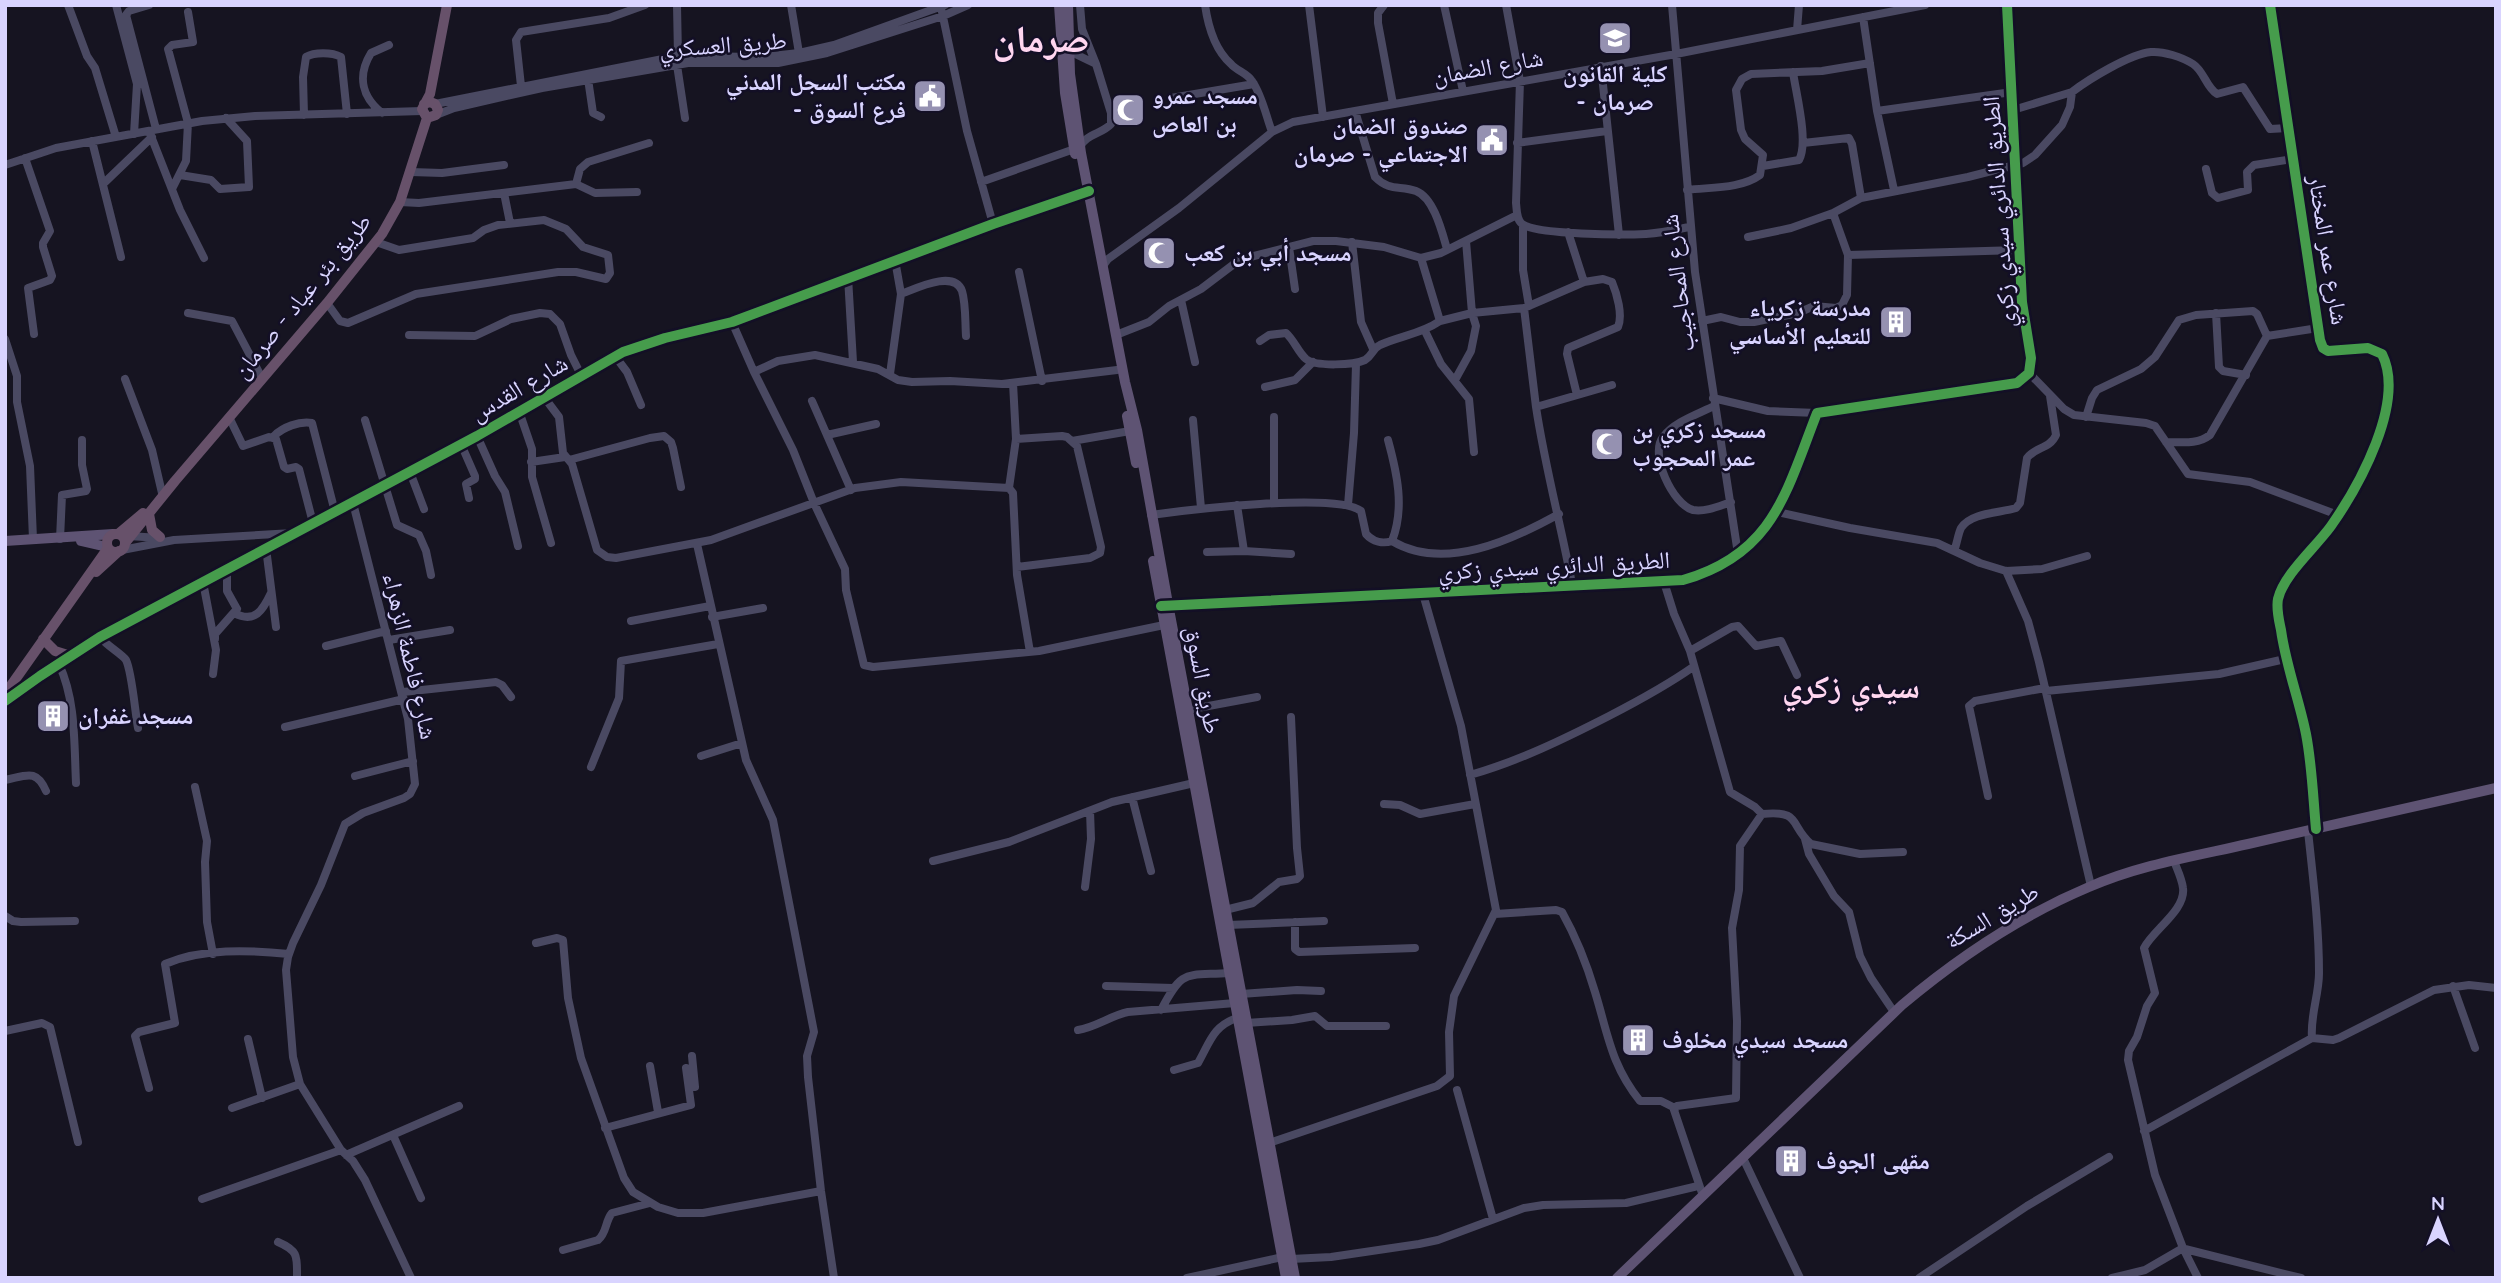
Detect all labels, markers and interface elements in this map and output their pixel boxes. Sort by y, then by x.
district label: صرمان [992,14,1090,62]
school or university icon: كلية القانون - صرمان [1596,19,1634,57]
street label: طريق العسكري [658,25,788,69]
street label: شارع الضمان [1430,42,1546,91]
place label: كلية القانون - صرمان [1563,58,1668,116]
place label: مكتب السجل المدني - فرع السوق [726,66,906,125]
public building icon: مكتب السجل المدني - فرع السوق [911,77,949,115]
place label: مسجد عمرو بن العاص [1152,80,1258,138]
mosque icon: مسجد عمرو بن العاص [1109,91,1147,129]
street label: الطريق الدائري سيدي زكري [1975,95,2026,329]
place label: صندوق الضمان الاجتماعي - صرمان [1294,110,1468,173]
public building icon: صندوق الضمان الاجتماعي - صرمان [1473,121,1511,159]
street label: شارع عمر المختار [2301,172,2356,327]
street label: طريق بئر عياد - صرمان [225,206,377,384]
street label: شارع المحاجيب [1654,212,1701,354]
mosque icon: مسجد أبي بن كعب [1140,234,1178,272]
place label: مسجد أبي بن كعب [1184,237,1352,272]
place label: مدرسة زكرياء للتعليم الأساسي [1729,292,1871,355]
building icon: مدرسة زكرياء للتعليم الأساسي [1877,303,1915,341]
street label: شارع القدس [464,347,573,428]
place label: مسجد زكري بن عمر المحجوب [1632,414,1766,472]
mosque icon: مسجد زكري بن عمر المحجوب [1588,425,1626,463]
street label: الطريق الدائري سيدي زكري [1437,544,1671,591]
street label: شارع فاطمة الزهراء [376,570,445,742]
street label: طريق السوق [1179,623,1229,736]
district label: سيدي زكري [1782,666,1920,712]
building icon: مسجد غفران [34,697,72,735]
place label: مسجد غفران [78,700,193,730]
street label: طريق السكة [1939,875,2044,955]
building icon: مسجد سيدي مخلوف [1619,1021,1657,1059]
place label: مسجد سيدي مخلوف [1662,1024,1848,1059]
building icon: مقهى الجوف [1772,1142,1810,1180]
place label: مقهى الجوف [1816,1145,1930,1175]
north arrow [2403,1185,2473,1255]
text: N [2431,1191,2445,1215]

